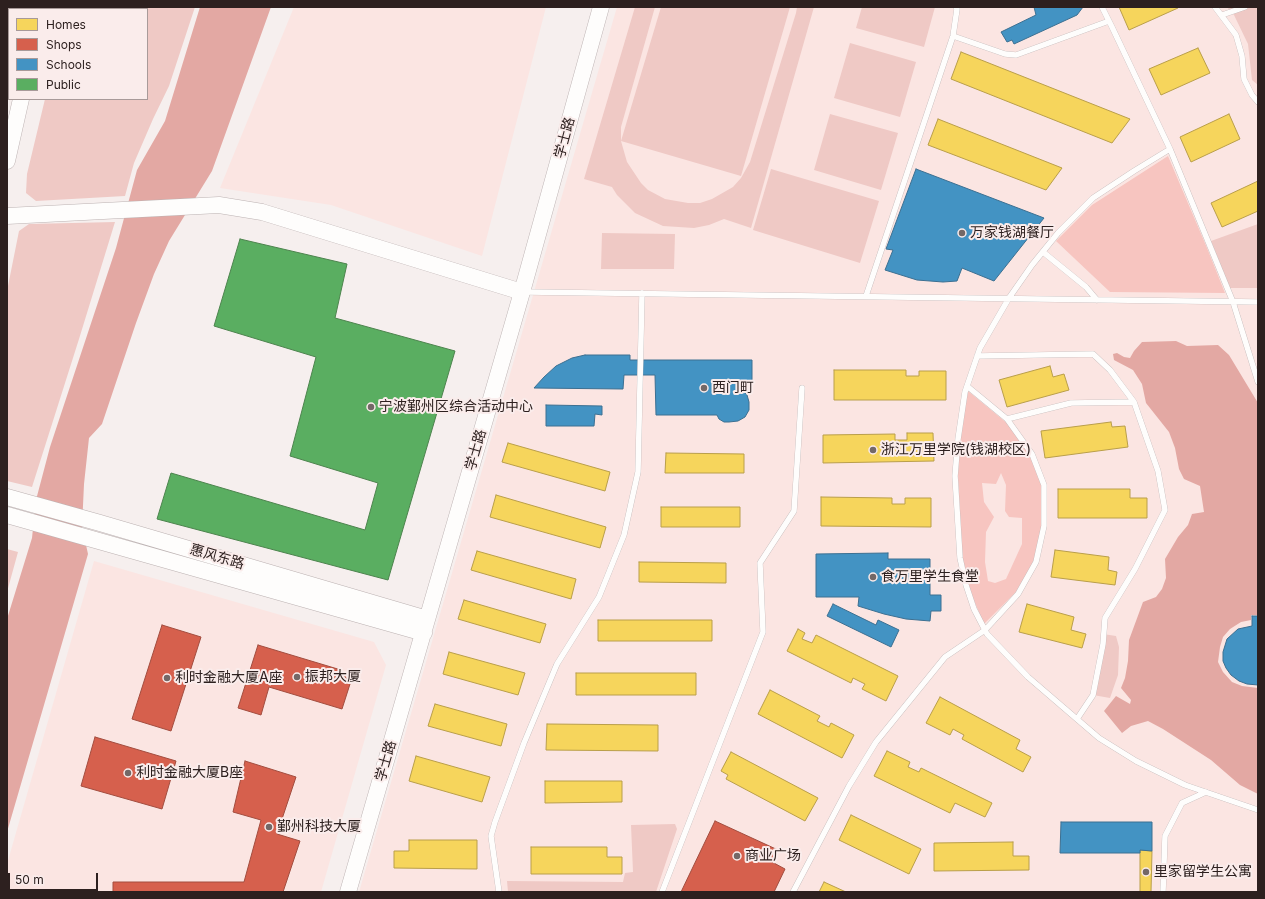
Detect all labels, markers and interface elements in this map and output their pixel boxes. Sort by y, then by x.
legend [8,8,148,100]
text: Homes [46,17,86,32]
text: Shops [46,37,82,52]
text: Schools [46,57,91,72]
text: Public [46,77,81,92]
street label: 学士路 [551,116,579,160]
place label: 万家钱湖餐厅 [970,225,1054,241]
marker: 万家钱湖餐厅 [957,228,967,238]
place label: 西门町 [712,380,754,396]
marker: 西门町 [699,383,709,393]
place label: 宁波鄞州区综合活动中心 [379,399,533,415]
marker: 宁波鄞州区综合活动中心 [366,402,376,412]
street label: 学士路 [462,427,490,473]
place label: 浙江万里学院(钱湖校区) [881,442,1031,458]
marker: 浙江万里学院(钱湖校区) [868,445,878,455]
street label: 惠风东路 [188,541,246,573]
place label: 食万里学生食堂 [881,569,979,585]
marker: 食万里学生食堂 [868,572,878,582]
place label: 振邦大厦 [305,669,361,685]
place label: 利时金融大厦A座 [175,670,283,686]
marker: 振邦大厦 [292,672,302,682]
marker: 利时金融大厦A座 [162,673,172,683]
street label: 学士路 [372,738,400,784]
place label: 利时金融大厦B座 [136,765,243,781]
marker: 利时金融大厦B座 [123,768,133,778]
place label: 鄞州科技大厦 [277,819,361,835]
marker: 鄞州科技大厦 [264,822,274,832]
place label: 商业广场 [745,848,801,864]
marker: 商业广场 [732,851,742,861]
place label: 里家留学生公寓 [1154,864,1252,880]
scale bar [10,865,100,891]
marker: 里家留学生公寓 [1141,867,1151,877]
text: 50 m [15,872,44,887]

